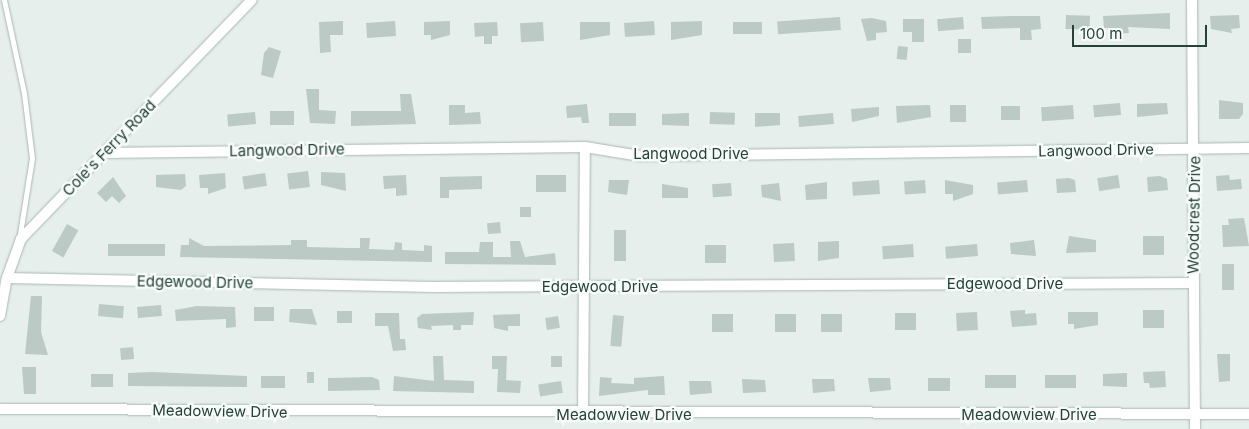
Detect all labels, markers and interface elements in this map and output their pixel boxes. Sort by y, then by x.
scale bar [1074,15,1209,47]
text: 100 m [1080,24,1122,43]
street label: Cole's Ferry Road [59,96,159,200]
street label: Langwood Drive [229,140,345,160]
street label: Langwood Drive [1038,140,1154,160]
street label: Langwood Drive [633,145,749,163]
street label: Woodcrest Drive [1184,156,1204,274]
street label: Edgewood Drive [137,272,253,292]
street label: Edgewood Drive [947,275,1063,293]
street label: Edgewood Drive [542,278,658,296]
street label: Meadowview Drive [152,401,288,421]
street label: Meadowview Drive [556,406,692,424]
street label: Meadowview Drive [961,406,1097,424]

